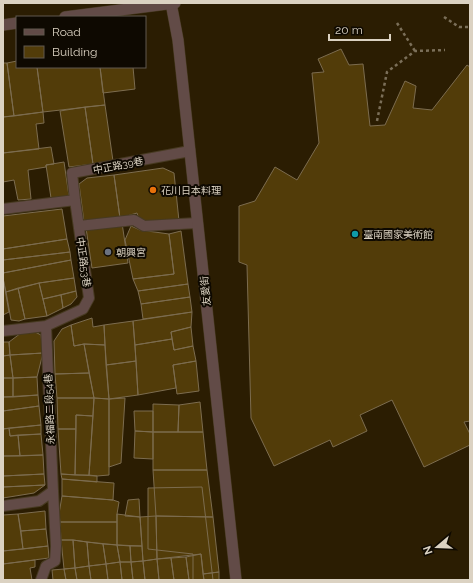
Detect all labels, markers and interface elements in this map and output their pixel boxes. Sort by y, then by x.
legend [16,16,146,68]
scale bar [329,16,390,42]
text: 20 m [335,23,363,37]
text: Road [52,25,81,39]
text: Building [52,45,98,59]
street label: 中正路39巷 [92,155,144,176]
marker: 花川日本料理 [148,185,158,195]
place label: 花川日本料理 [161,185,221,196]
marker: 臺南國家美術館 [350,229,360,239]
place label: 臺南國家美術館 [363,229,433,240]
street label: 中正路53巷 [75,236,92,288]
marker: 朝興宮 [103,247,113,257]
place label: 朝興宮 [116,247,146,258]
street label: 友愛街 [198,275,213,306]
street label: 永福路二段54巷 [43,373,56,445]
north arrow [417,527,457,567]
text: N [421,544,436,556]

